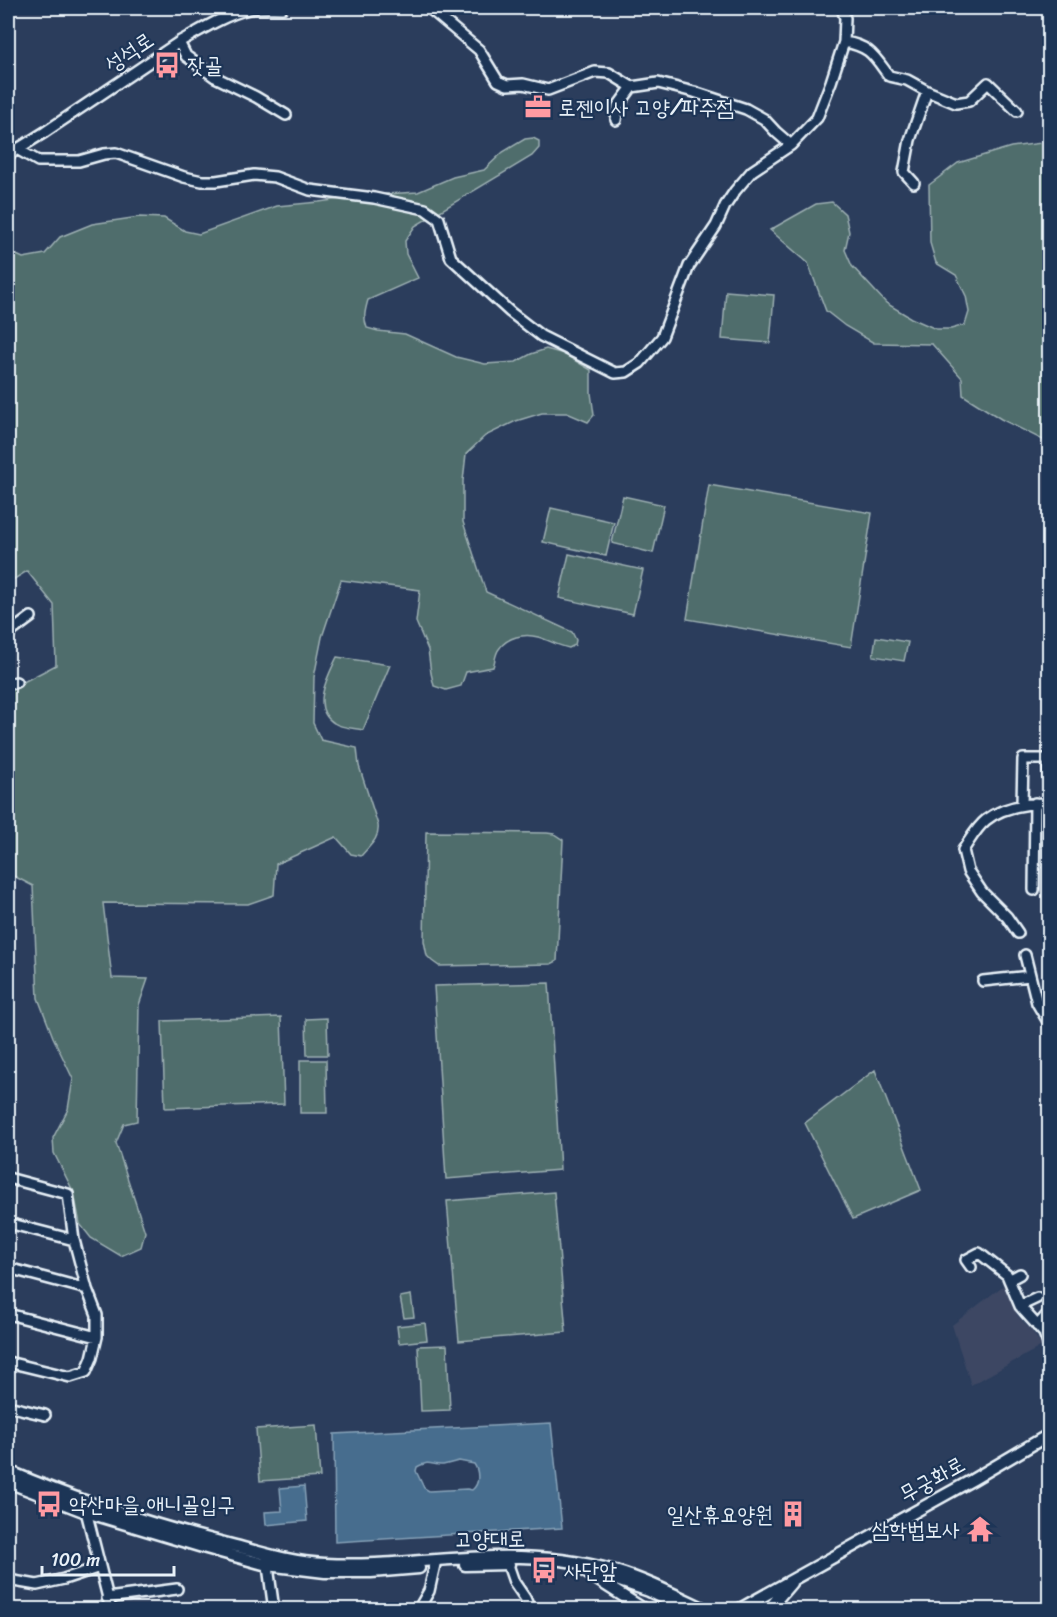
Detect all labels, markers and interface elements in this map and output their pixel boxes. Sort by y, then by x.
street label: 성석로 [96,21,162,83]
place label: 잣골 [187,46,222,85]
bus stop icon: 잣골 [152,50,182,80]
place label: 로젠이사 고양/파주점 [558,88,734,127]
office icon: 로젠이사 고양/파주점 [523,92,553,122]
street label: 무궁화로 [892,1445,972,1513]
place label: 약산마을.애니골입구 [69,1485,235,1524]
bus stop icon: 약산마을.애니골입구 [34,1489,64,1519]
place label: 일산휴요양원 [667,1495,773,1534]
building icon: 일산휴요양원 [778,1499,808,1529]
place label: 삼학법보사 [871,1510,960,1549]
temple icon: 삼학법보사 [965,1514,995,1544]
street label: 고양대로 [454,1519,526,1559]
scale bar [42,1539,174,1577]
text: 100 m [51,1544,100,1576]
place label: 사단앞 [564,1551,617,1590]
bus stop icon: 사단앞 [529,1555,559,1585]

